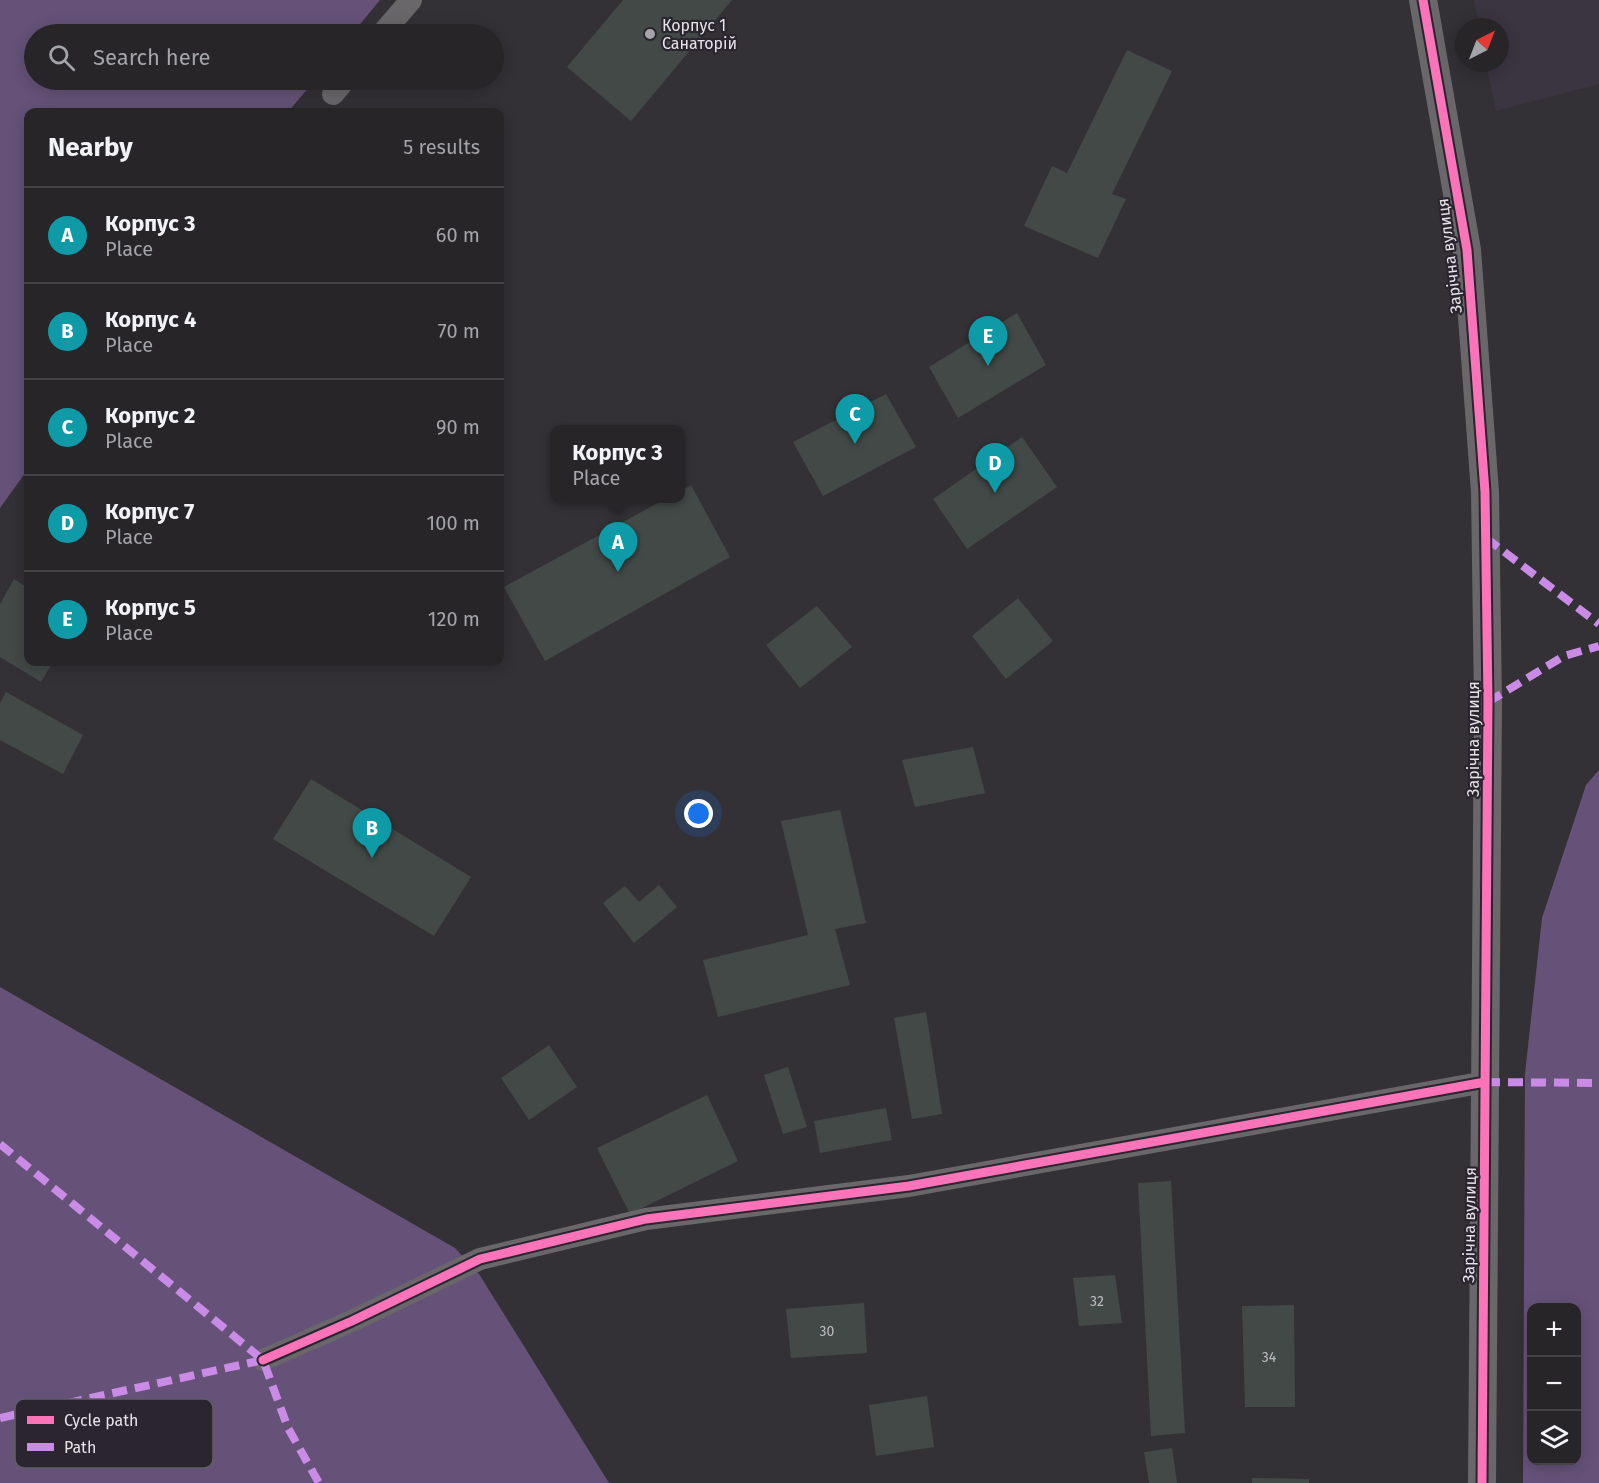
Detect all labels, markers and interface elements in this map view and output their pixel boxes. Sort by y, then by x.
place label: Корпус 1 Санаторій [662,16,737,53]
north arrow [1455,18,1509,72]
search box [24,24,504,90]
marker: Корпус 1 Санаторій [643,27,657,41]
icon: search [45,41,78,74]
text: Search here [93,44,211,71]
text: Nearby [48,132,133,163]
text: 5 results [403,135,480,159]
street label: Зарічна вулиця [1433,197,1466,315]
text: Корпус 3 [105,210,196,237]
text: A [62,223,73,247]
text: 60 m [436,223,480,247]
text: Place [105,237,153,261]
text: Корпус 4 [105,306,197,333]
pin: E [968,316,1008,366]
text: B [61,319,74,343]
text: 70 m [438,319,480,343]
text: Place [105,333,153,357]
pin: C [836,394,874,444]
text: Корпус 2 [105,402,195,429]
text: C [62,415,73,439]
text: 90 m [436,415,480,439]
popup [550,425,685,503]
text: Place [105,429,153,453]
text: Корпус 3 [572,439,663,466]
pin: D [976,444,1014,493]
text: Place [572,466,620,490]
text: Корпус 7 [105,498,194,525]
text: D [61,511,74,535]
text: 100 m [427,511,480,535]
pin: A [598,522,638,572]
text: Place [105,525,153,549]
text: Корпус 5 [105,594,196,621]
text: E [62,607,73,631]
text: 120 m [428,607,480,631]
text: Place [105,621,153,645]
street label: Зарічна вулиця [1464,681,1483,797]
your location [684,799,713,828]
pin: B [352,808,392,858]
street label: Зарічна вулиця [1459,1167,1480,1283]
house number: 32 [1090,1293,1104,1310]
map controls [1527,1303,1581,1465]
button: + [1527,1303,1581,1357]
house number: 30 [820,1323,835,1340]
house number: 34 [1262,1349,1277,1366]
button: − [1527,1357,1581,1411]
legend [15,1399,213,1468]
text: Cycle path [64,1411,138,1430]
button: layers [1527,1411,1581,1465]
text: Path [64,1438,96,1457]

